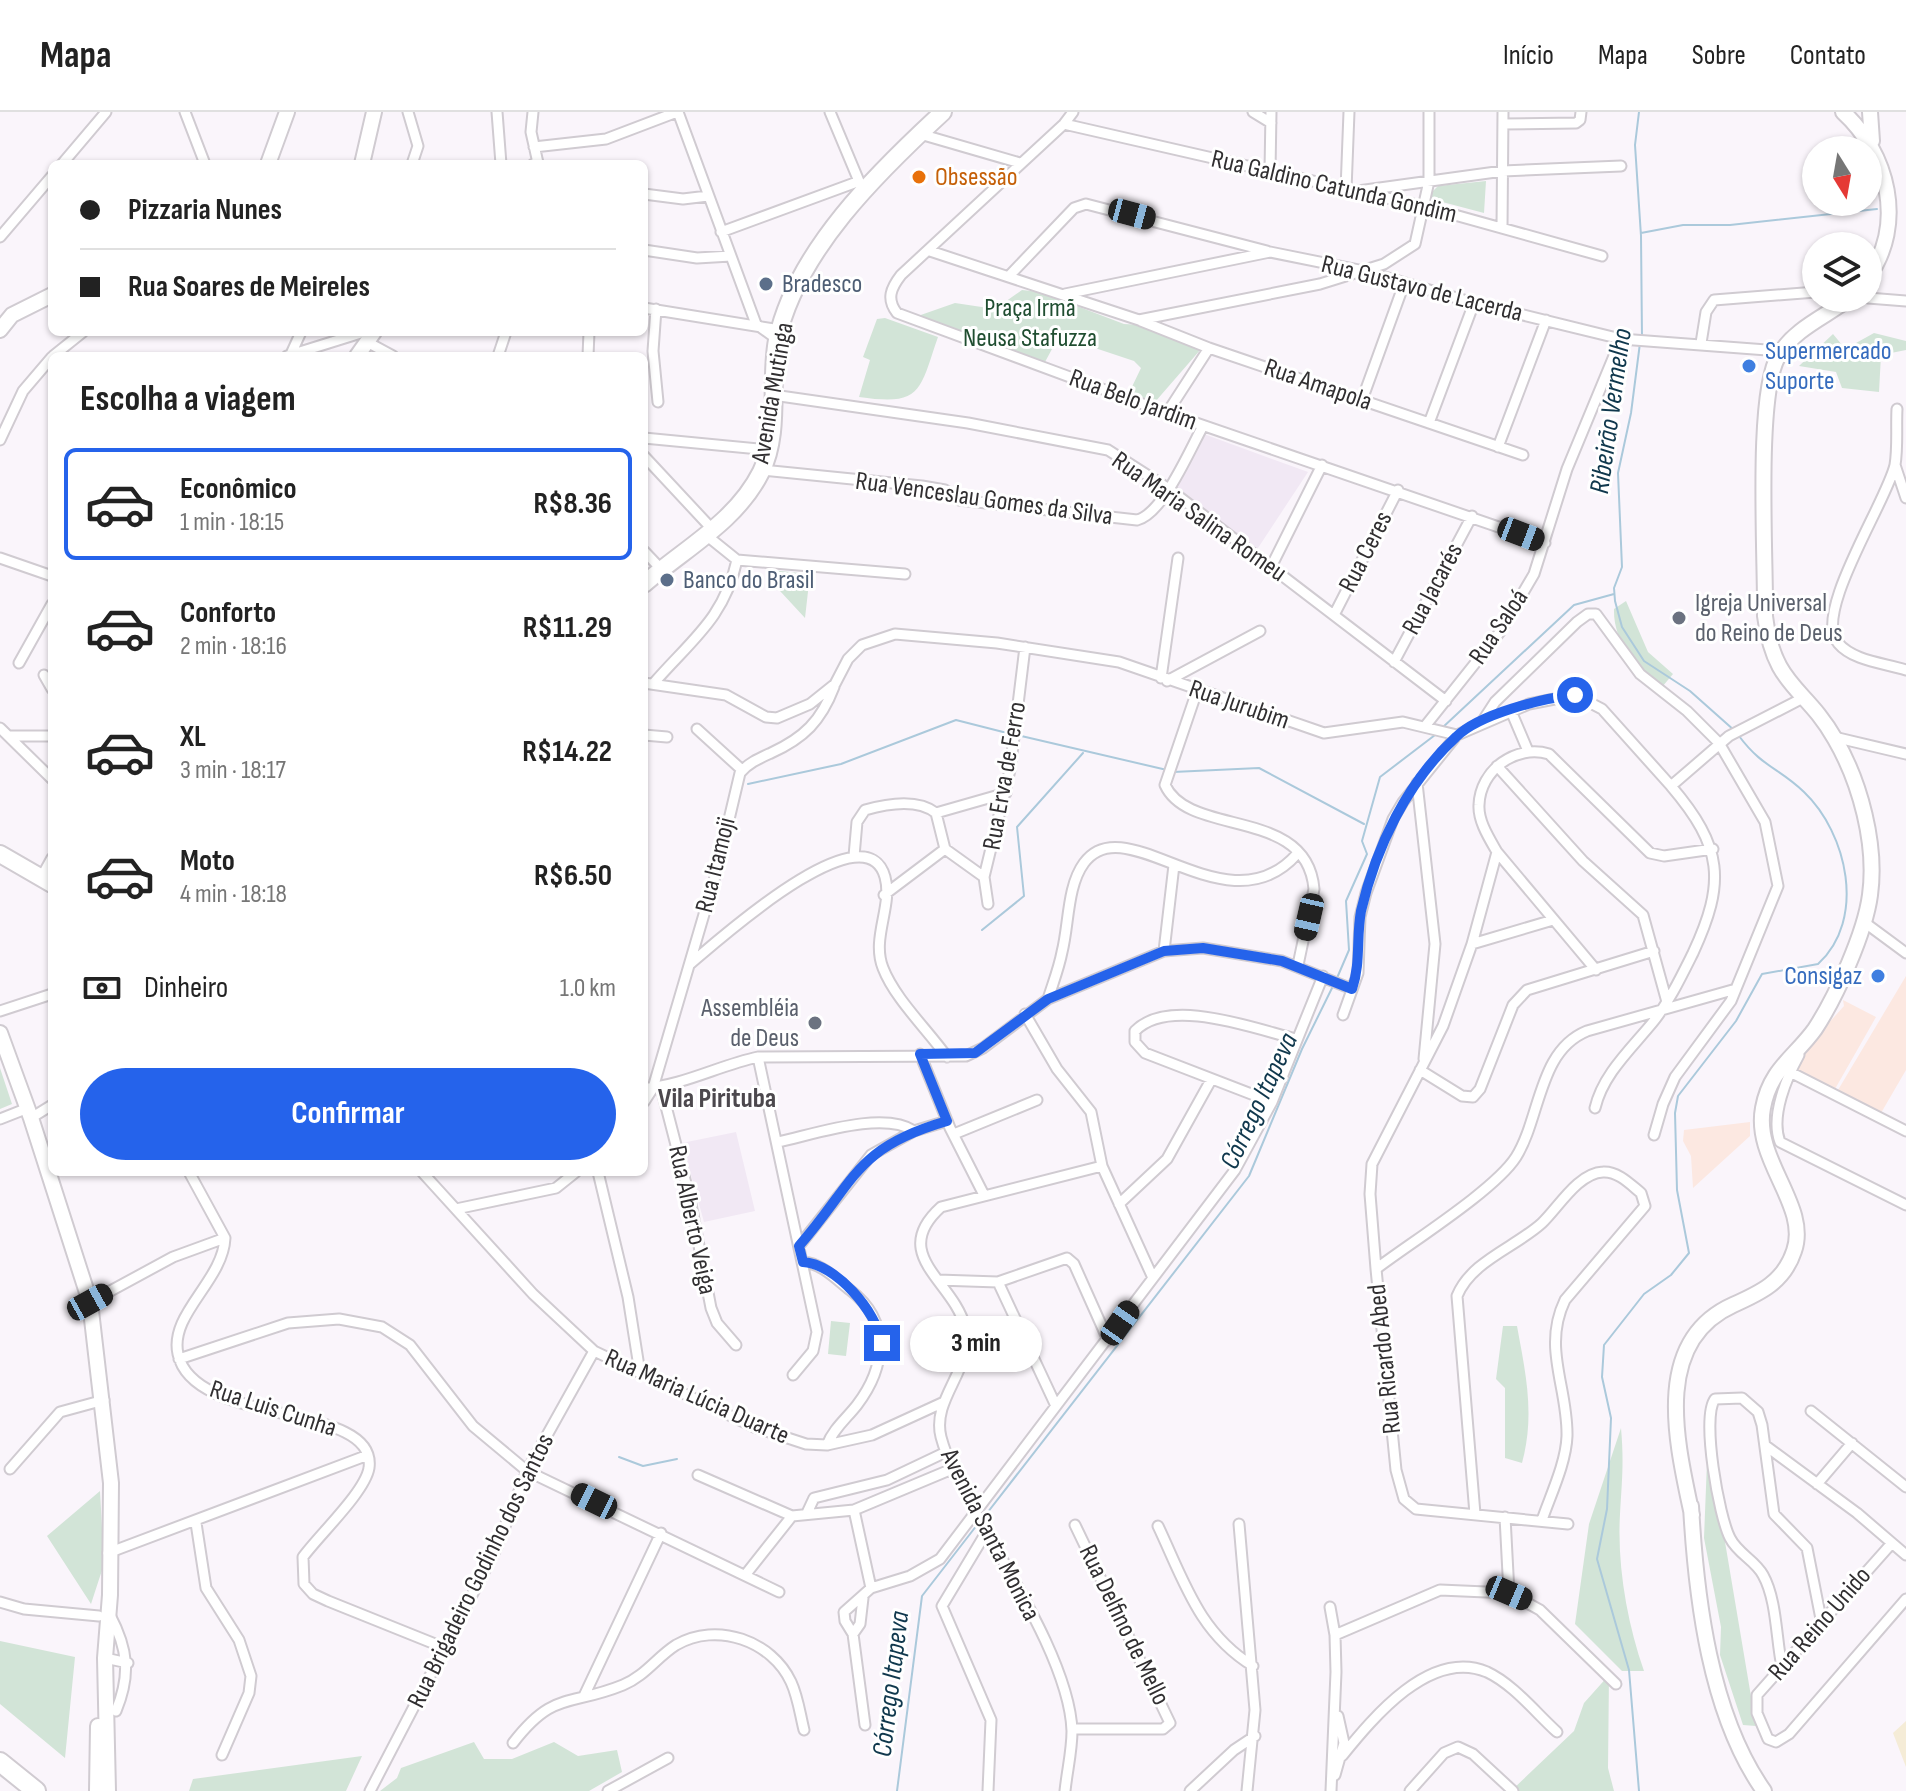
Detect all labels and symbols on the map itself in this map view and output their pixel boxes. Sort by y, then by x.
north arrow [1802,136,1882,216]
street label: Rua Galdino Catunda Gondim [1208,144,1460,230]
place label: Obsessão [935,162,1017,193]
marker: Obsessão [910,168,928,186]
car [1106,196,1158,232]
street label: Rua Gustavo de Lacerda [1318,249,1526,329]
place label: Bradesco [782,269,862,300]
marker: Bradesco [757,275,775,293]
park label: Praça Irmã Neusa Stafuzza [963,293,1097,354]
street label: Avenida Mutinga [745,320,801,467]
water label: Ribeirão Vermelho [1583,326,1639,496]
place label: Supermercado Suporte [1765,336,1892,397]
street label: Rua Amapola [1260,352,1376,418]
marker: Supermercado Suporte [1740,357,1758,375]
street label: Rua Belo Jardim [1065,363,1201,437]
street label: Rua Maria Salina Romeu [1106,445,1292,589]
street label: Rua Venceslau Gomes da Silva [853,466,1115,532]
street label: Rua Ceres [1333,506,1399,598]
car [1494,514,1548,554]
street label: Rua Jacarés [1396,538,1470,640]
place label: Banco do Brasil [683,565,814,596]
marker: Banco do Brasil [658,571,676,589]
street label: Rua Saloá [1463,584,1535,670]
place label: Igreja Universal do Reino de Deus [1695,588,1843,649]
marker: Igreja Universal do Reino de Deus [1670,609,1688,627]
street label: Rua Jurubim [1185,673,1293,737]
route start [1557,677,1593,713]
street label: Rua Erva de Ferro [977,700,1033,852]
street label: Rua Itamoji [689,814,743,916]
car [1292,891,1326,943]
place label: Consigaz [1784,961,1862,992]
marker: Consigaz [1869,967,1887,985]
place label: Assembléia de Deus [700,993,799,1054]
marker: Assembléia de Deus [806,1014,824,1032]
water label: Córrego Itapeva [1213,1027,1305,1174]
district label: Vila Pirituba [658,1082,776,1115]
street label: Rua Alberto Veiga [661,1143,723,1297]
car [63,1280,117,1324]
street label: Rua Ricardo Abed [1362,1283,1408,1435]
car [1096,1296,1144,1350]
callout: 3 min [910,1315,1042,1371]
route end [864,1325,900,1361]
street label: Rua Maria Lúcia Duarte [600,1342,794,1452]
street label: Rua Luis Cunha [206,1374,340,1444]
street label: Rua Brigadeiro Godinho dos Santos [401,1429,561,1713]
street label: Avenida Santa Monica [933,1443,1047,1626]
car [567,1480,621,1522]
street label: Rua Delfino de Mello [1072,1540,1176,1710]
street label: Rua Reino Unido [1762,1561,1878,1687]
car [1482,1573,1536,1613]
water label: Córrego Itapeva [866,1609,916,1759]

